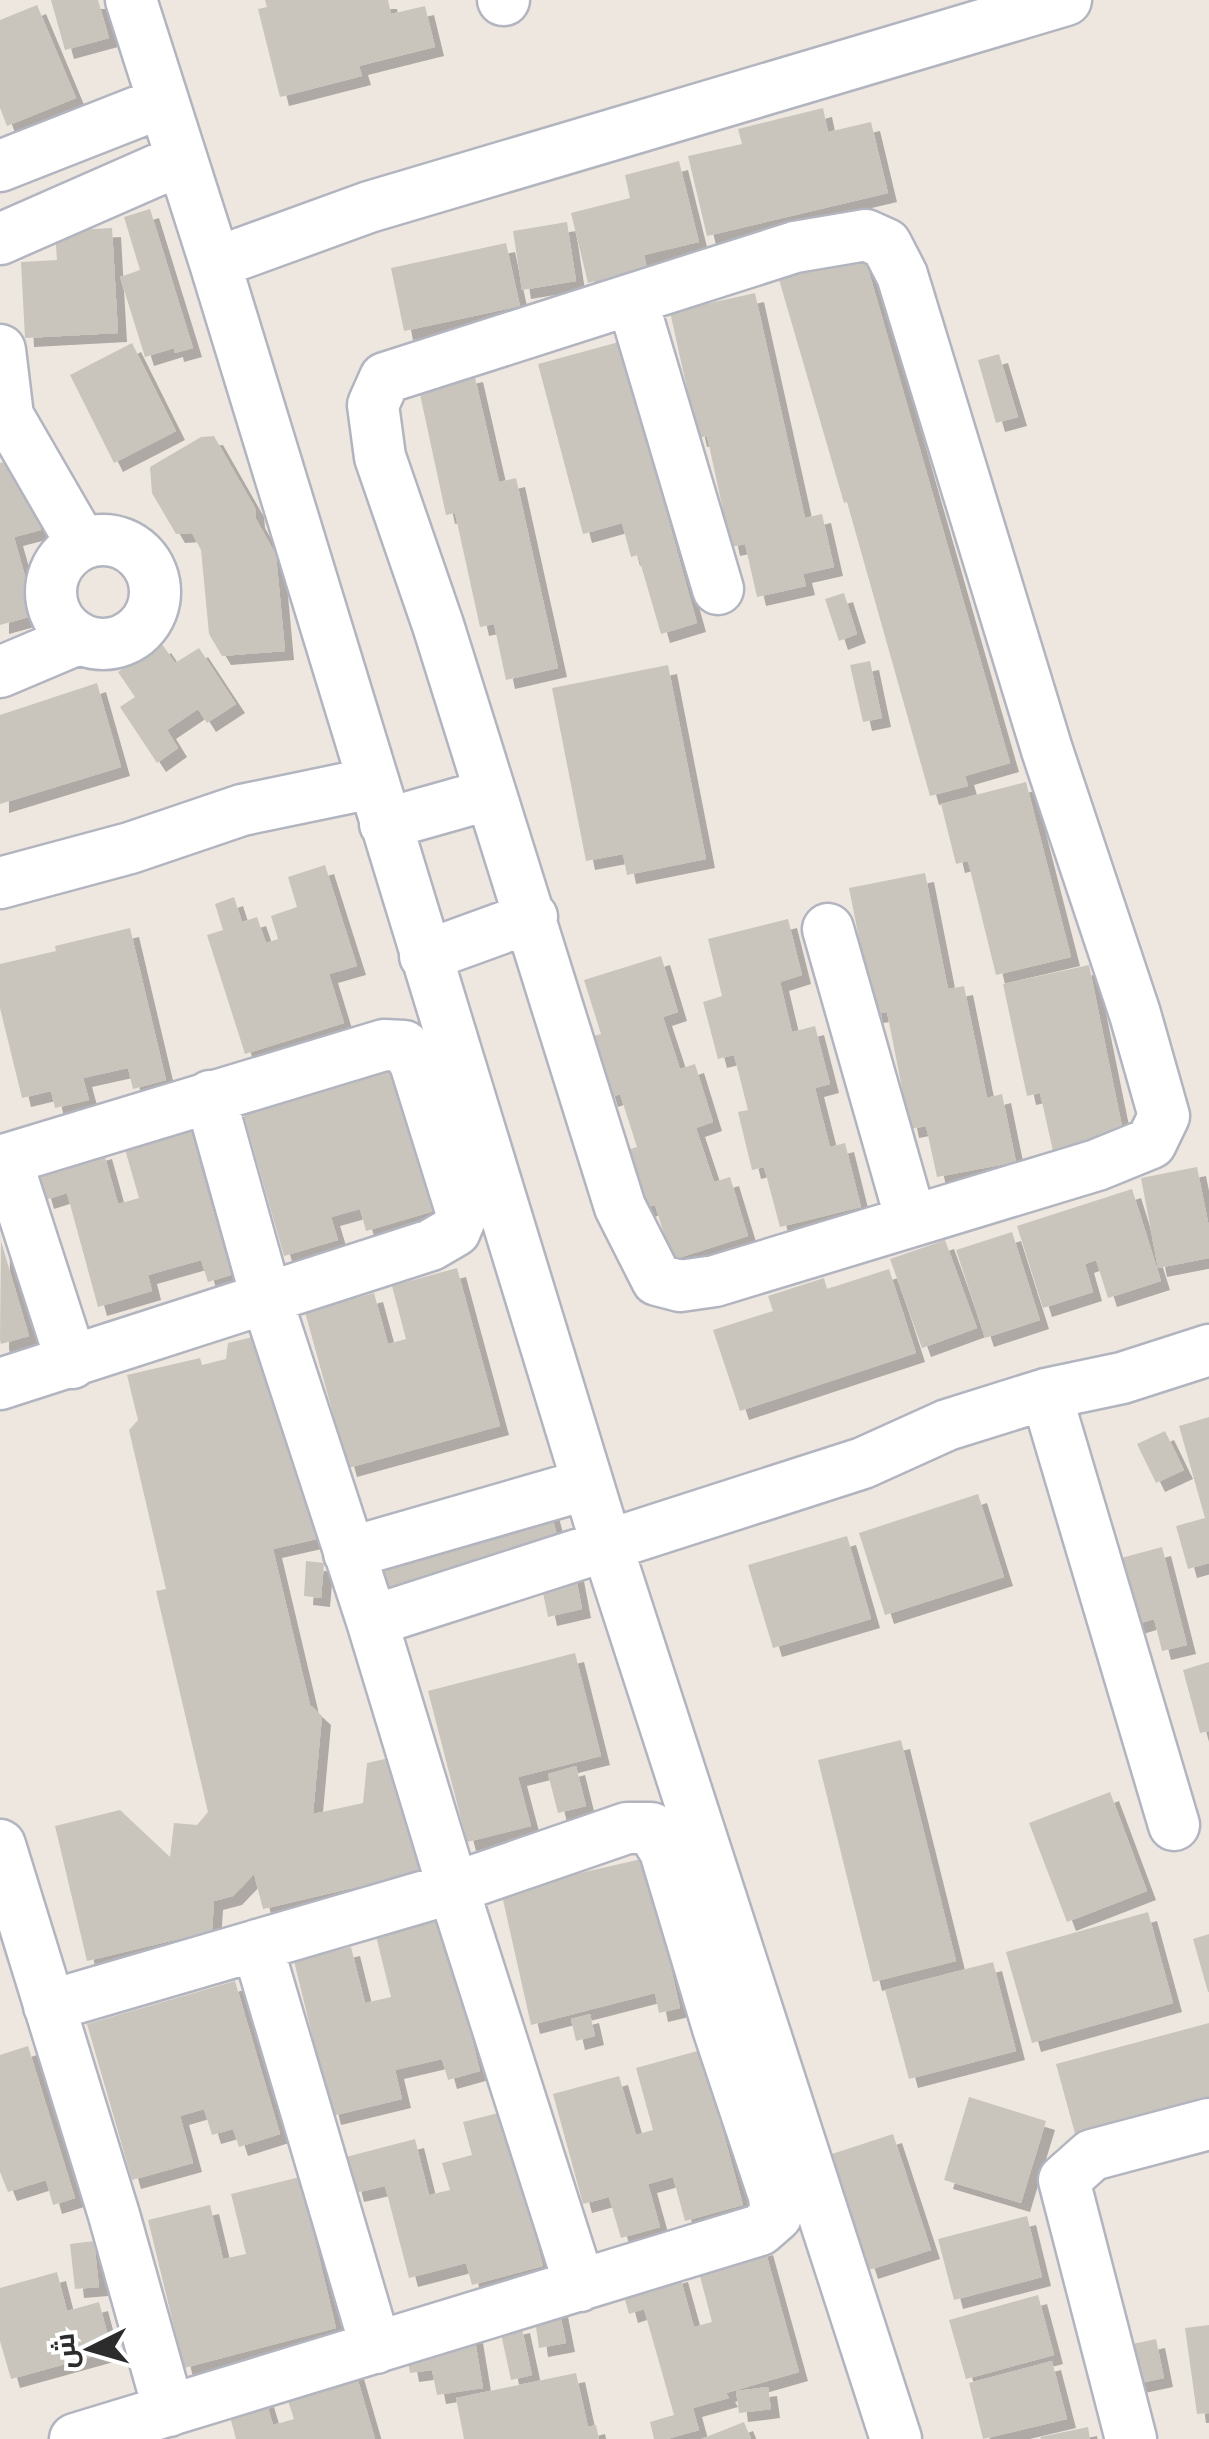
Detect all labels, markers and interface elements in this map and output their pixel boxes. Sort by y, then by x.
north arrow [40,2299,140,2399]
text: ش [44,2332,85,2371]

